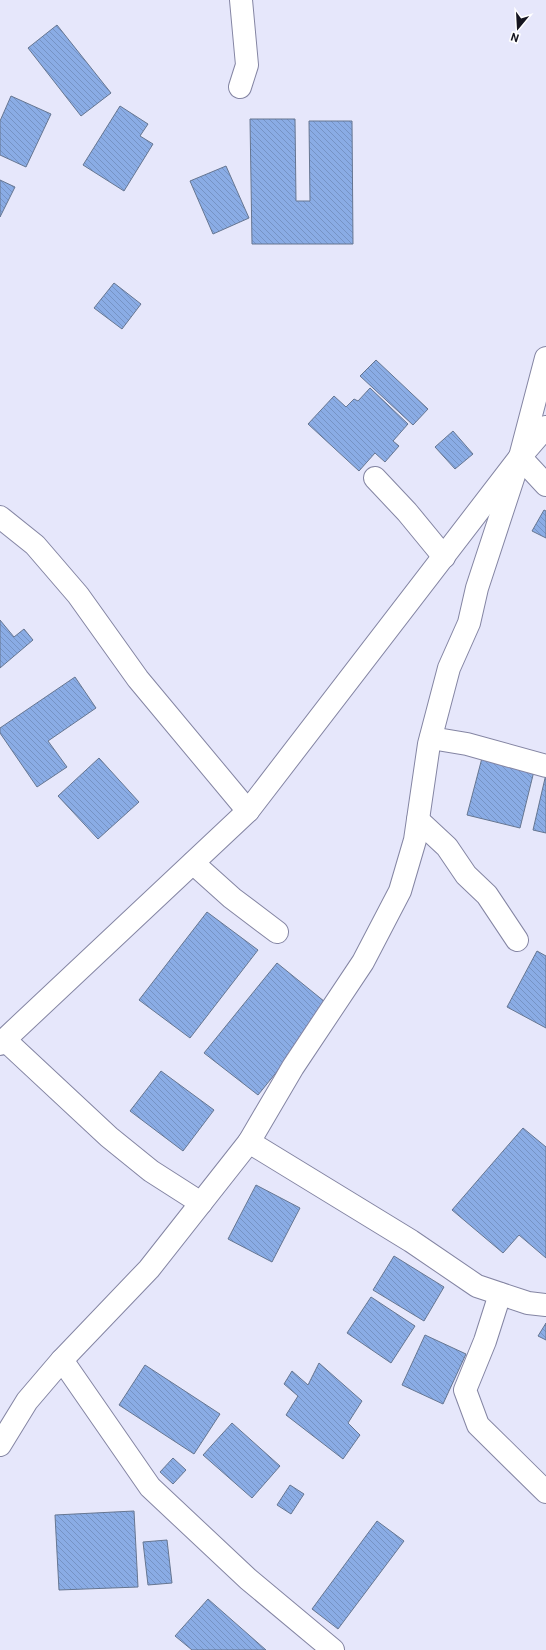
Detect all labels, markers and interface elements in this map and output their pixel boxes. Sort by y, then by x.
north arrow [498,8,538,48]
text: N [509,30,521,44]

